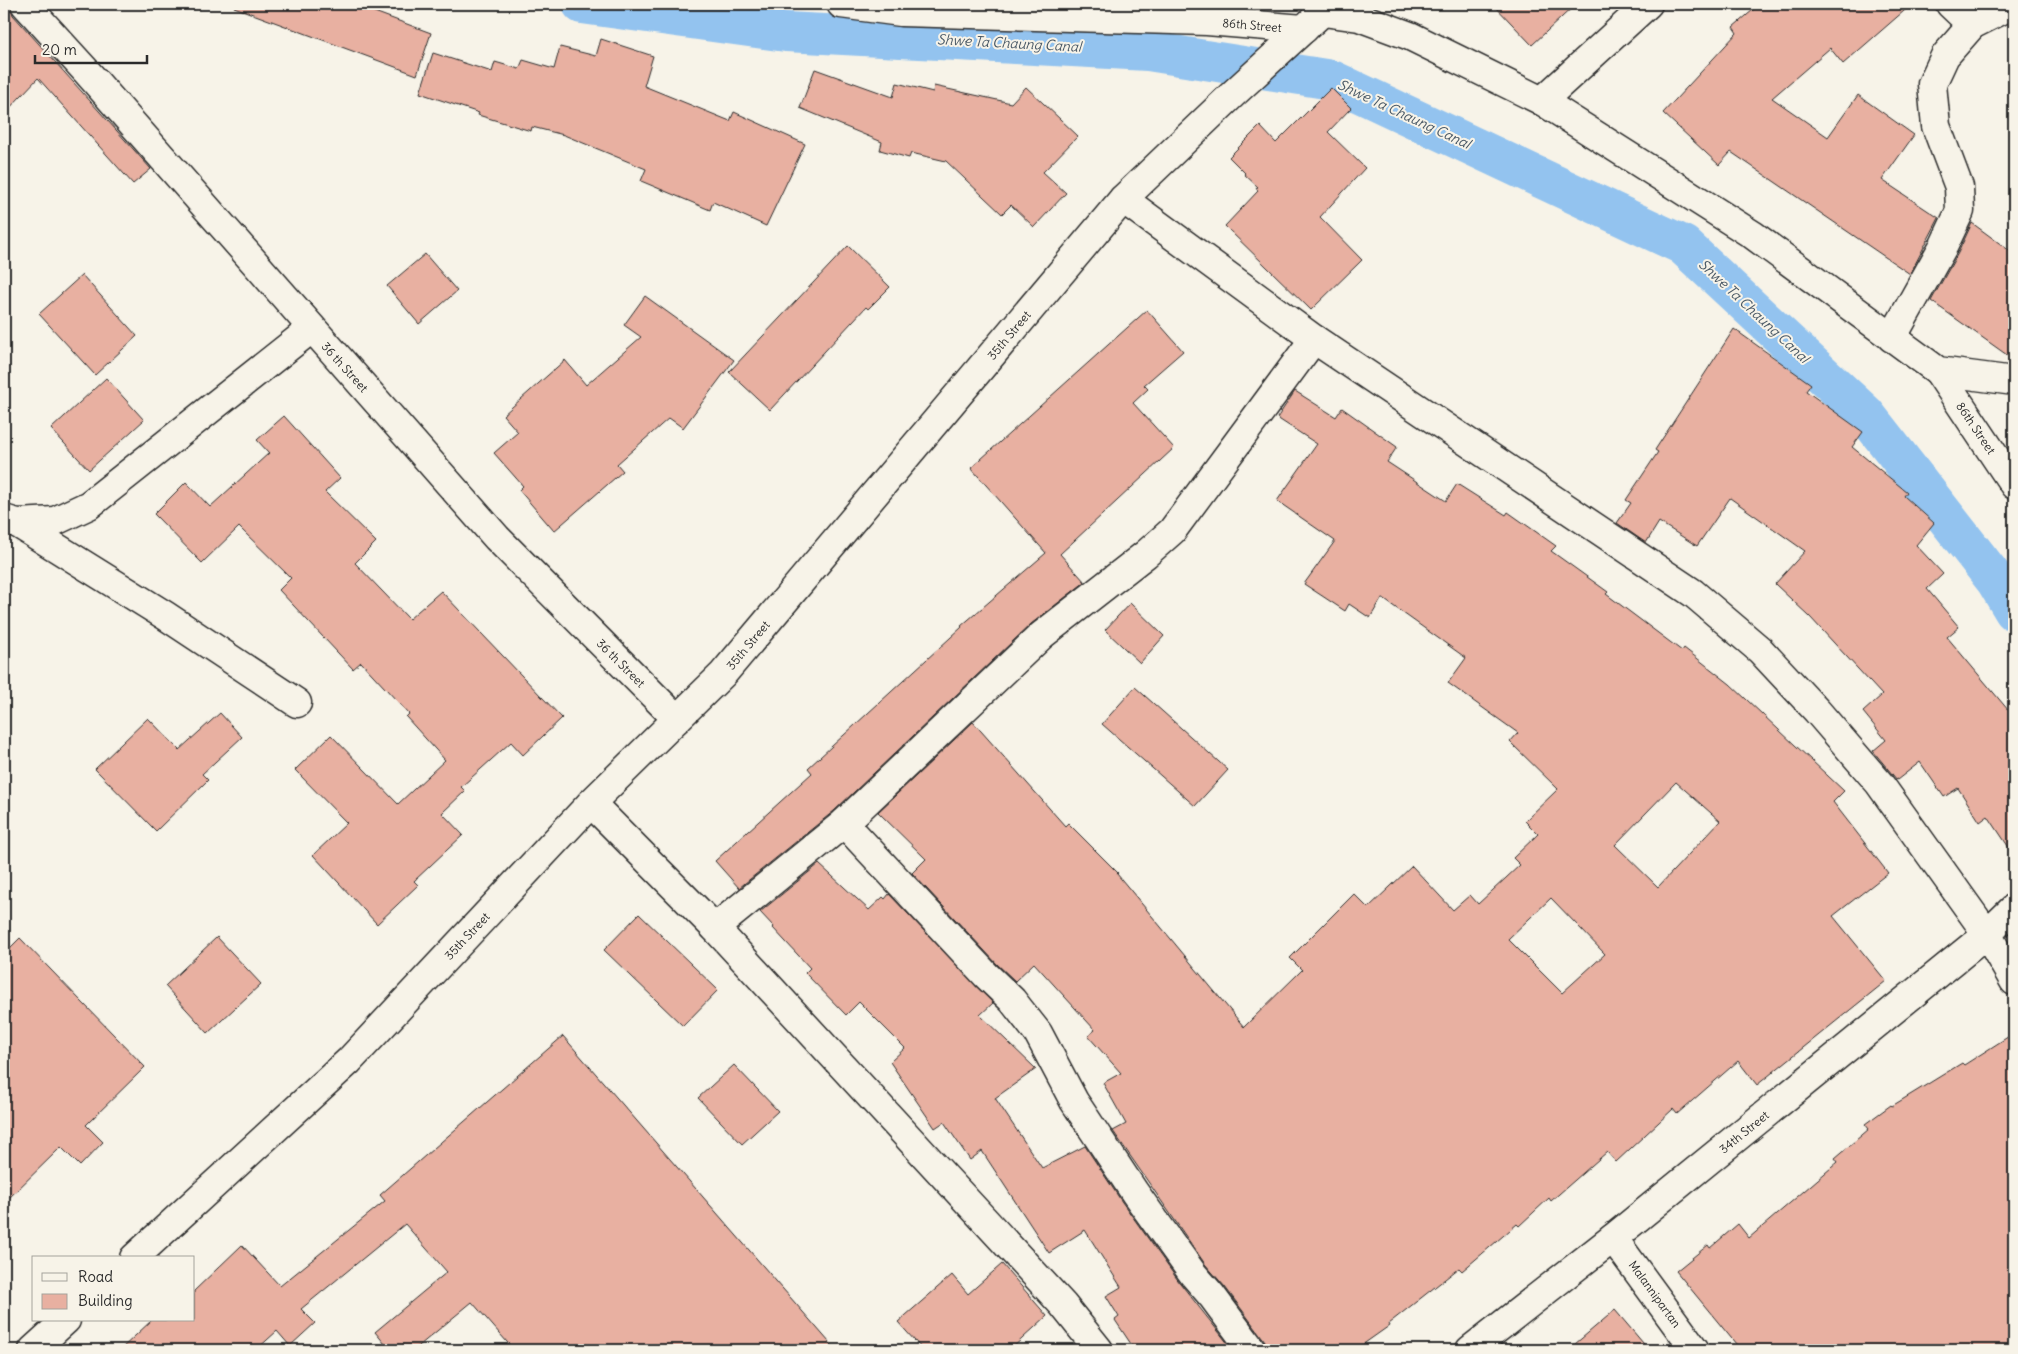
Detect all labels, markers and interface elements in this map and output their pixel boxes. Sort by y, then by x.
street label: 86th Street [1222,15,1282,35]
water label: Shwe Ta Chaung Canal [936,30,1083,56]
scale bar [35,32,148,64]
text: 20 m [42,40,77,59]
water label: Shwe Ta Chaung Canal [1335,75,1475,153]
water label: Shwe Ta Chaung Canal [1695,255,1814,368]
street label: 35th Street [984,307,1034,363]
street label: 36 th Street [319,339,371,395]
street label: 86th Street [1953,399,1999,457]
street label: 35th Street [723,617,773,673]
street label: 36 th Street [594,636,648,690]
street label: 35th Street [441,909,493,963]
street label: 34th Street [1716,1107,1772,1157]
legend [32,1256,195,1322]
street label: Malannipartan [1626,1258,1684,1330]
text: Road [78,1267,113,1286]
text: Building [78,1291,133,1310]

